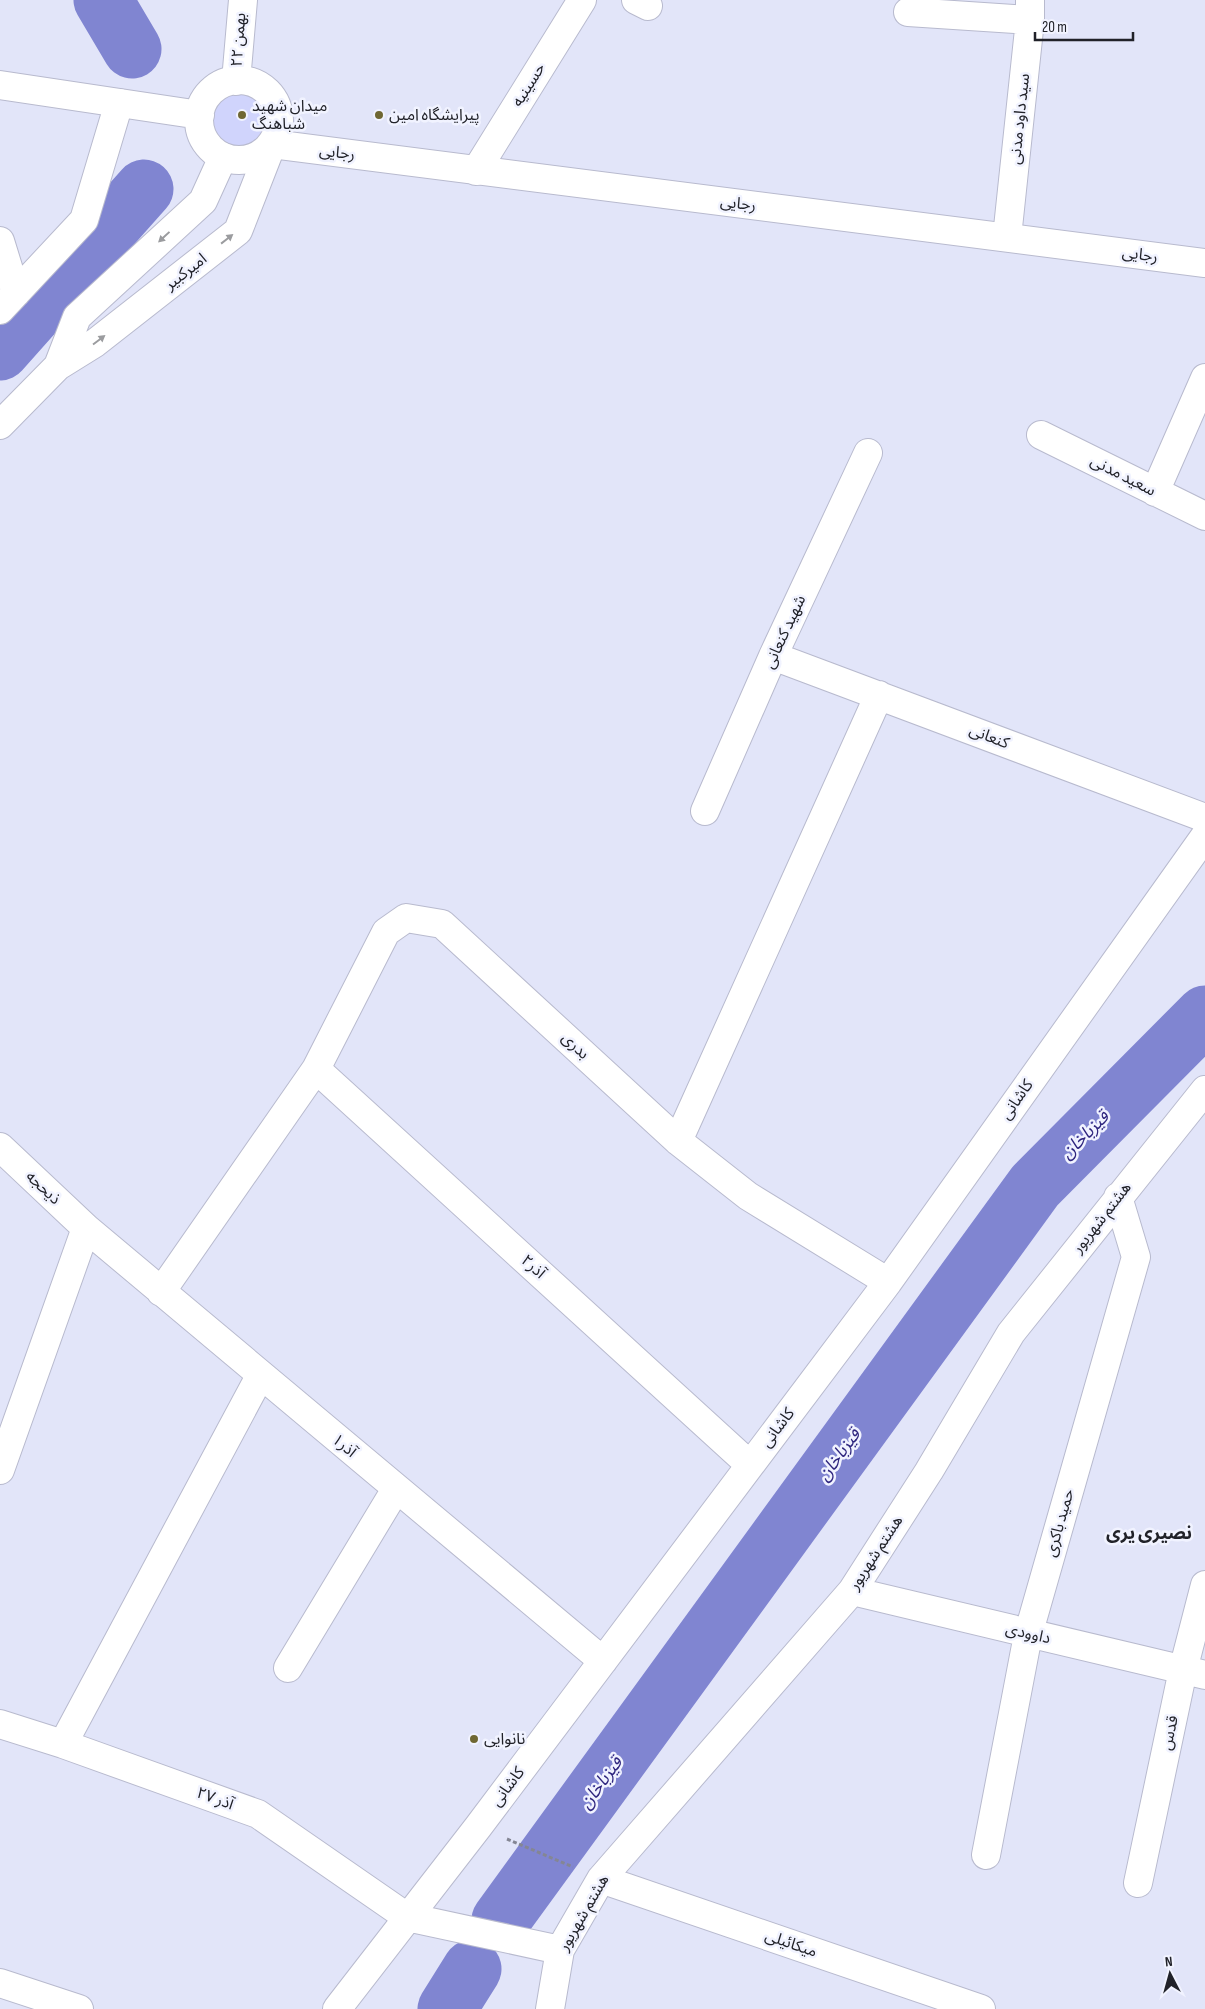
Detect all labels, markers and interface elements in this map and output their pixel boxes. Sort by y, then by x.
scale bar [1035,10,1132,42]
street label: ۲۲ بهمن [228,12,250,68]
text: 20 m [1042,18,1067,37]
street label: حسینیه [508,60,550,110]
street label: سید داود مدنی [1006,73,1034,165]
place label: میدان شهید شباهنگ [252,97,327,134]
place label: پیرایشگاه امین [389,106,480,125]
marker: میدان شهید شباهنگ [236,109,248,121]
marker: پیرایشگاه امین [373,109,385,121]
street label: رجایی [318,141,356,165]
street label: رجایی [719,192,757,216]
one-way arrow [159,231,171,243]
one-way arrow [220,234,233,245]
street label: رجایی [1121,243,1159,267]
street label: امیرکبیر [160,250,211,295]
one-way arrow [92,334,105,345]
street label: سعید مدنی [1087,451,1159,501]
street label: شهید کنعانی [760,592,810,672]
street label: کنعانی [966,721,1012,753]
street label: بدری [557,1029,593,1063]
street label: کاشانی [996,1076,1038,1124]
water label: قیزباخان [1057,1106,1114,1163]
street label: ذیحجه [22,1167,64,1209]
street label: هشتم شهریور [1068,1179,1137,1259]
street label: آذر۲ [517,1251,550,1284]
street label: کاشانی [757,1404,799,1451]
water label: قیزباخان [813,1424,866,1485]
street label: آذر۱ [328,1430,361,1463]
street label: حمید باکری [1041,1487,1079,1559]
street label: هشتم شهریور [844,1512,909,1596]
district label: نصیری یری [1106,1523,1192,1544]
street label: داوودی [1004,1620,1052,1648]
street label: قدس [1157,1714,1183,1752]
place label: نانوایی [484,1730,525,1749]
marker: نانوایی [468,1733,480,1745]
water label: قیزباخان [575,1752,628,1813]
street label: کاشانی [487,1763,529,1810]
street label: ۲۷ آذر [194,1784,237,1815]
street label: هشتم شهریور [554,1871,615,1956]
street label: میکائیلی [762,1926,820,1962]
north arrow [1145,1949,1195,1999]
text: N [1164,1953,1173,1970]

